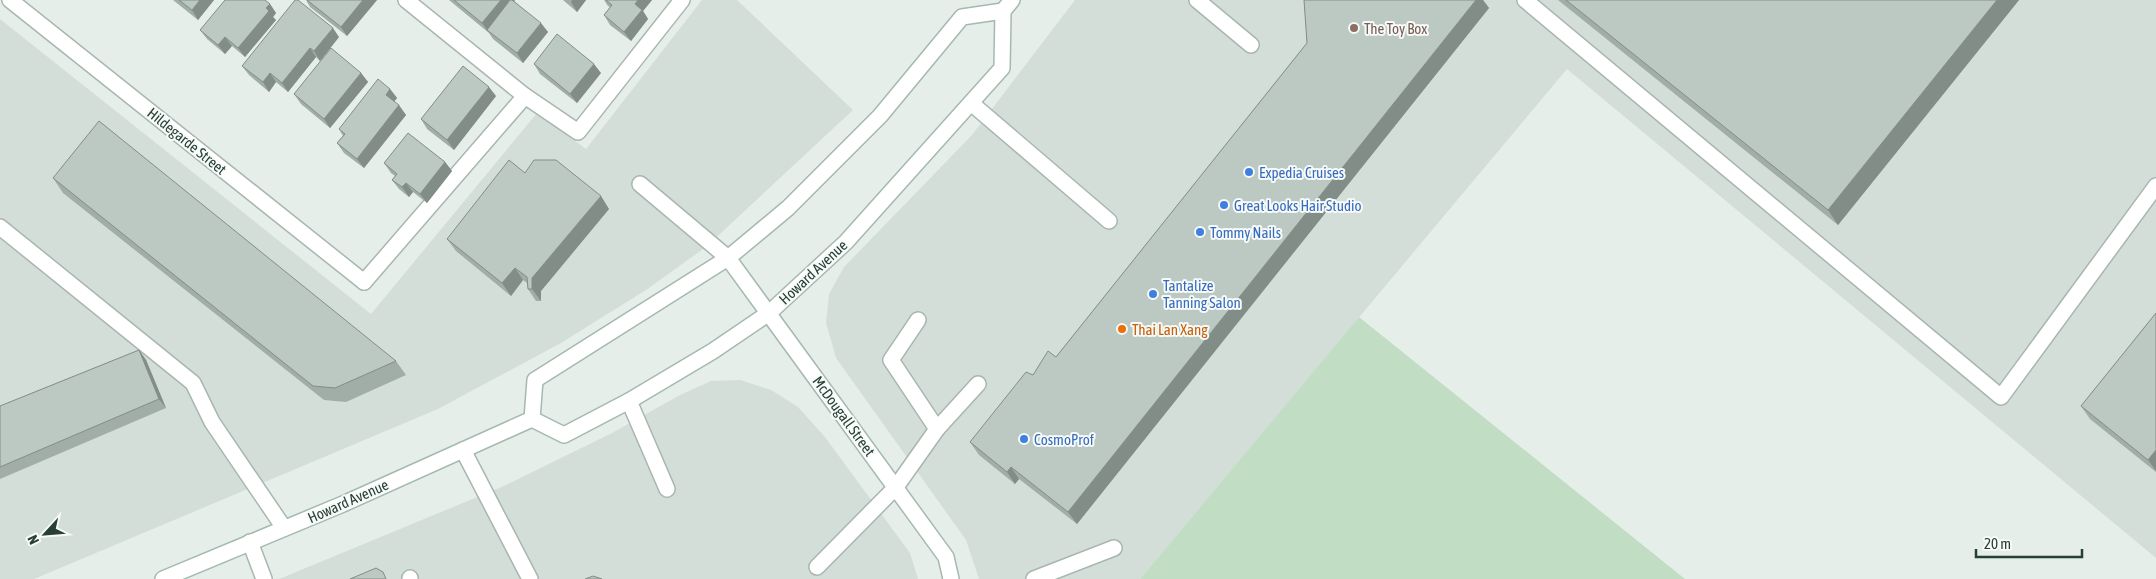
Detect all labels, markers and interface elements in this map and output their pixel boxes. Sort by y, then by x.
place label: The Toy Box [1364,20,1427,37]
marker: The Toy Box [1348,22,1360,34]
street label: Hildegarde Street [144,104,230,178]
place label: Expedia Cruises [1259,164,1344,181]
marker: Expedia Cruises [1243,166,1255,178]
place label: Great Looks Hair Studio [1234,197,1362,214]
marker: Great Looks Hair Studio [1218,199,1230,211]
place label: Tommy Nails [1210,224,1281,241]
marker: Tommy Nails [1194,226,1206,238]
street label: Howard Avenue [776,236,851,308]
place label: Tantalize Tanning Salon [1163,277,1241,311]
marker: Tantalize Tanning Salon [1147,288,1159,300]
place label: Thai Lan Xang [1132,321,1208,338]
marker: Thai Lan Xang [1116,323,1128,335]
street label: McDougall Street [809,373,879,459]
place label: CosmoProf [1034,431,1094,448]
marker: CosmoProf [1018,433,1030,445]
street label: Howard Avenue [305,476,391,526]
north arrow [20,509,70,559]
scale bar [1976,526,2082,558]
text: N [24,532,42,547]
text: 20 m [1984,535,2011,552]

